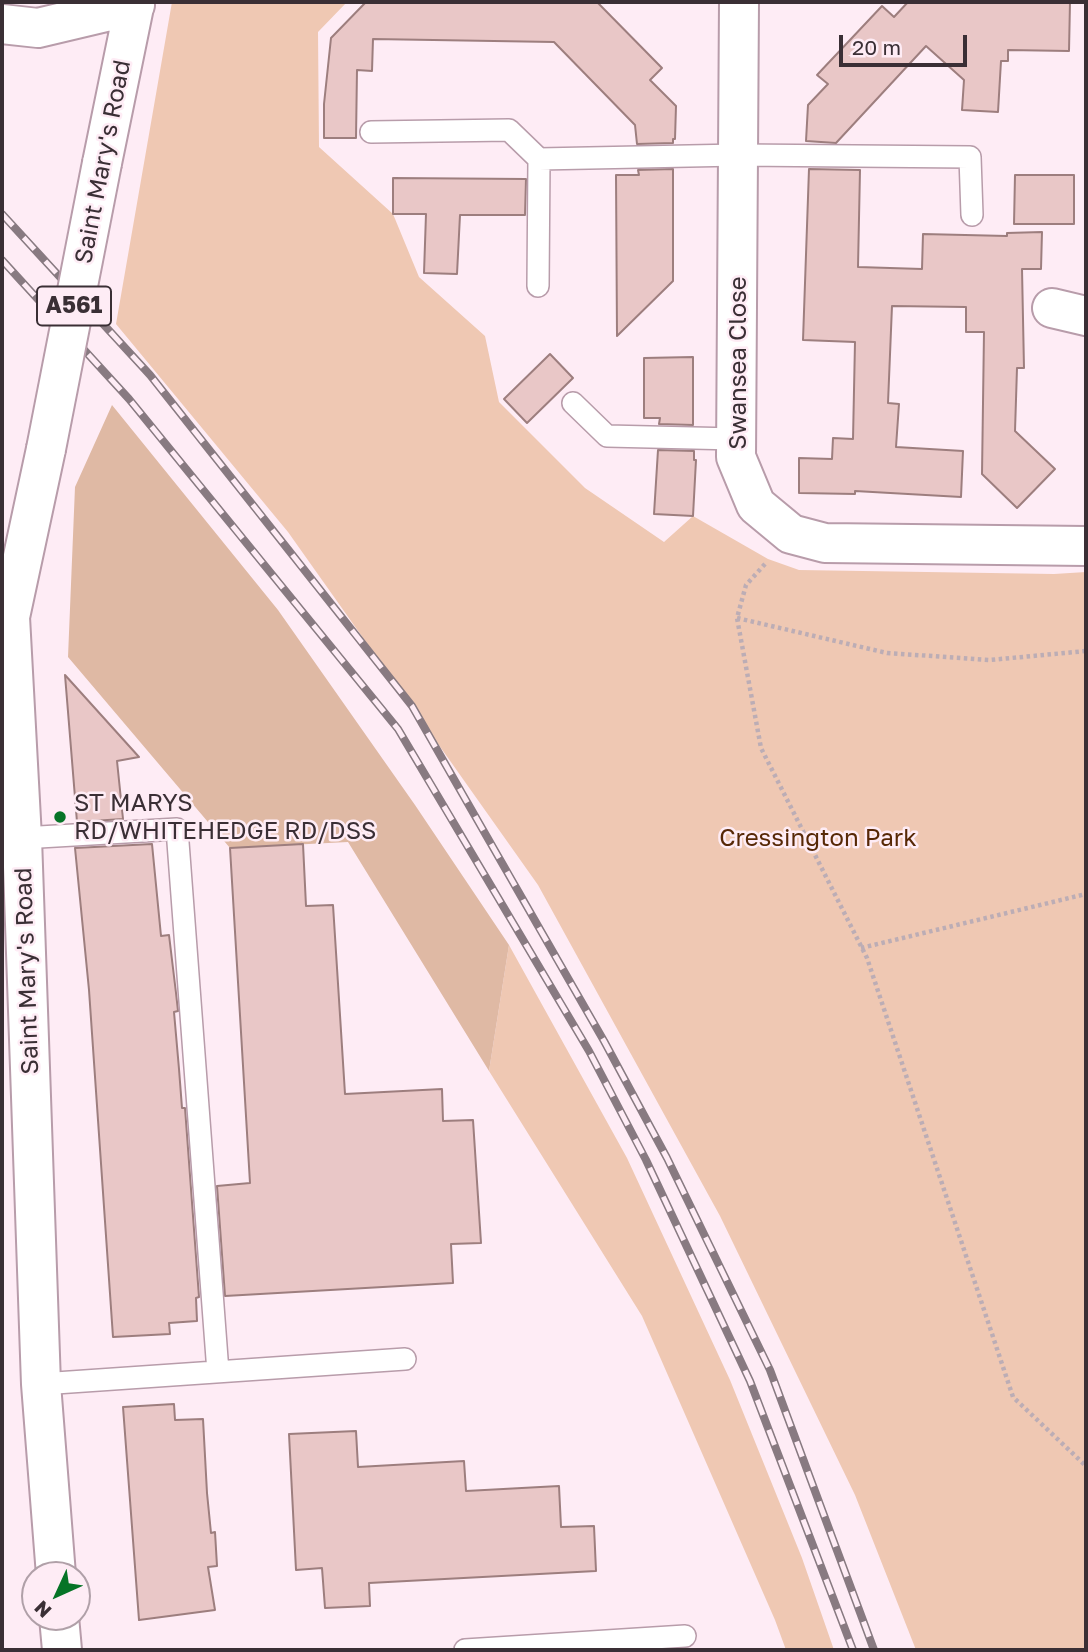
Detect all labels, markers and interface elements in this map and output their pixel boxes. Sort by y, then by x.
scale bar [843,21,971,65]
text: 20 m [852,34,901,60]
street label: Saint Mary's Road [69,58,137,266]
street label: Swansea Close [724,276,752,450]
road number: A561 [37,286,111,326]
place label: ST MARYS RD/WHITEHEDGE RD/DSS [74,789,376,845]
marker: ST MARYS RD/WHITEHEDGE RD/DSS [52,809,68,825]
park label: Cressington Park [719,824,917,852]
street label: Saint Mary's Road [9,867,45,1075]
north arrow [21,1561,91,1631]
text: N [29,1597,55,1623]

